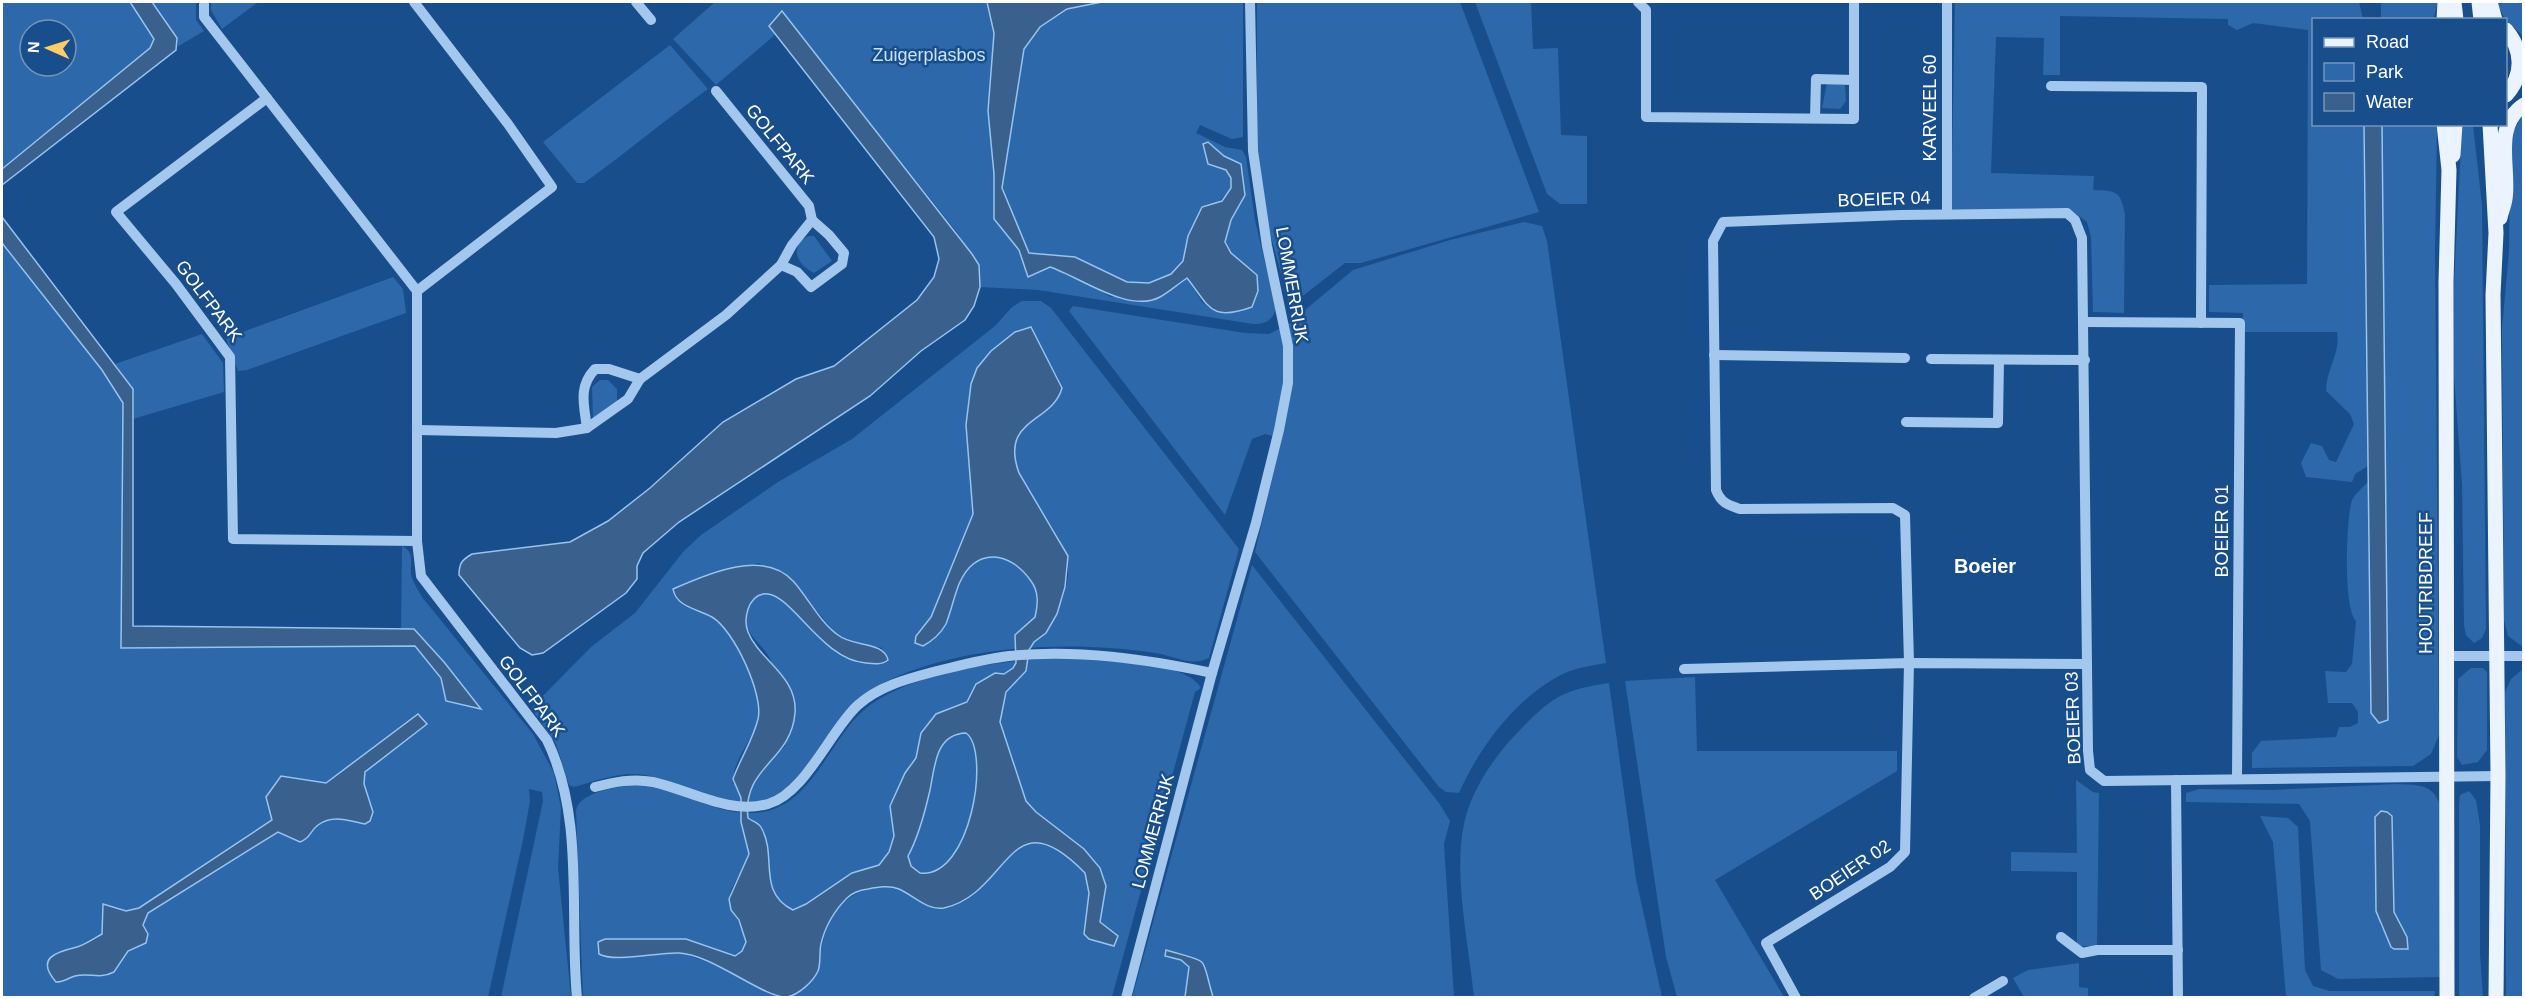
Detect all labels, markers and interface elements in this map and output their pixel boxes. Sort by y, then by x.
north arrow [18,18,78,78]
legend [2312,18,2507,126]
text: Road [2366,32,2409,52]
text: N [25,41,42,53]
park label: Zuigerplasbos [872,45,986,65]
street label: KARVEEL 60 [1920,54,1940,162]
text: Park [2366,62,2404,82]
text: Water [2366,92,2413,112]
street label: GOLFPARK [742,100,818,188]
street label: BOEIER 04 [1837,187,1931,211]
street label: LOMMERRIJK [1272,225,1312,345]
street label: GOLFPARK [172,256,246,346]
street label: BOEIER 01 [2212,484,2232,578]
street label: HOUTRIBDREEF [2416,512,2436,654]
district label: Boeier [1954,555,2016,577]
street label: GOLFPARK [495,651,569,741]
street label: BOEIER 03 [2061,671,2085,765]
street label: LOMMERRIJK [1128,771,1178,891]
street label: BOEIER 02 [1806,836,1894,904]

